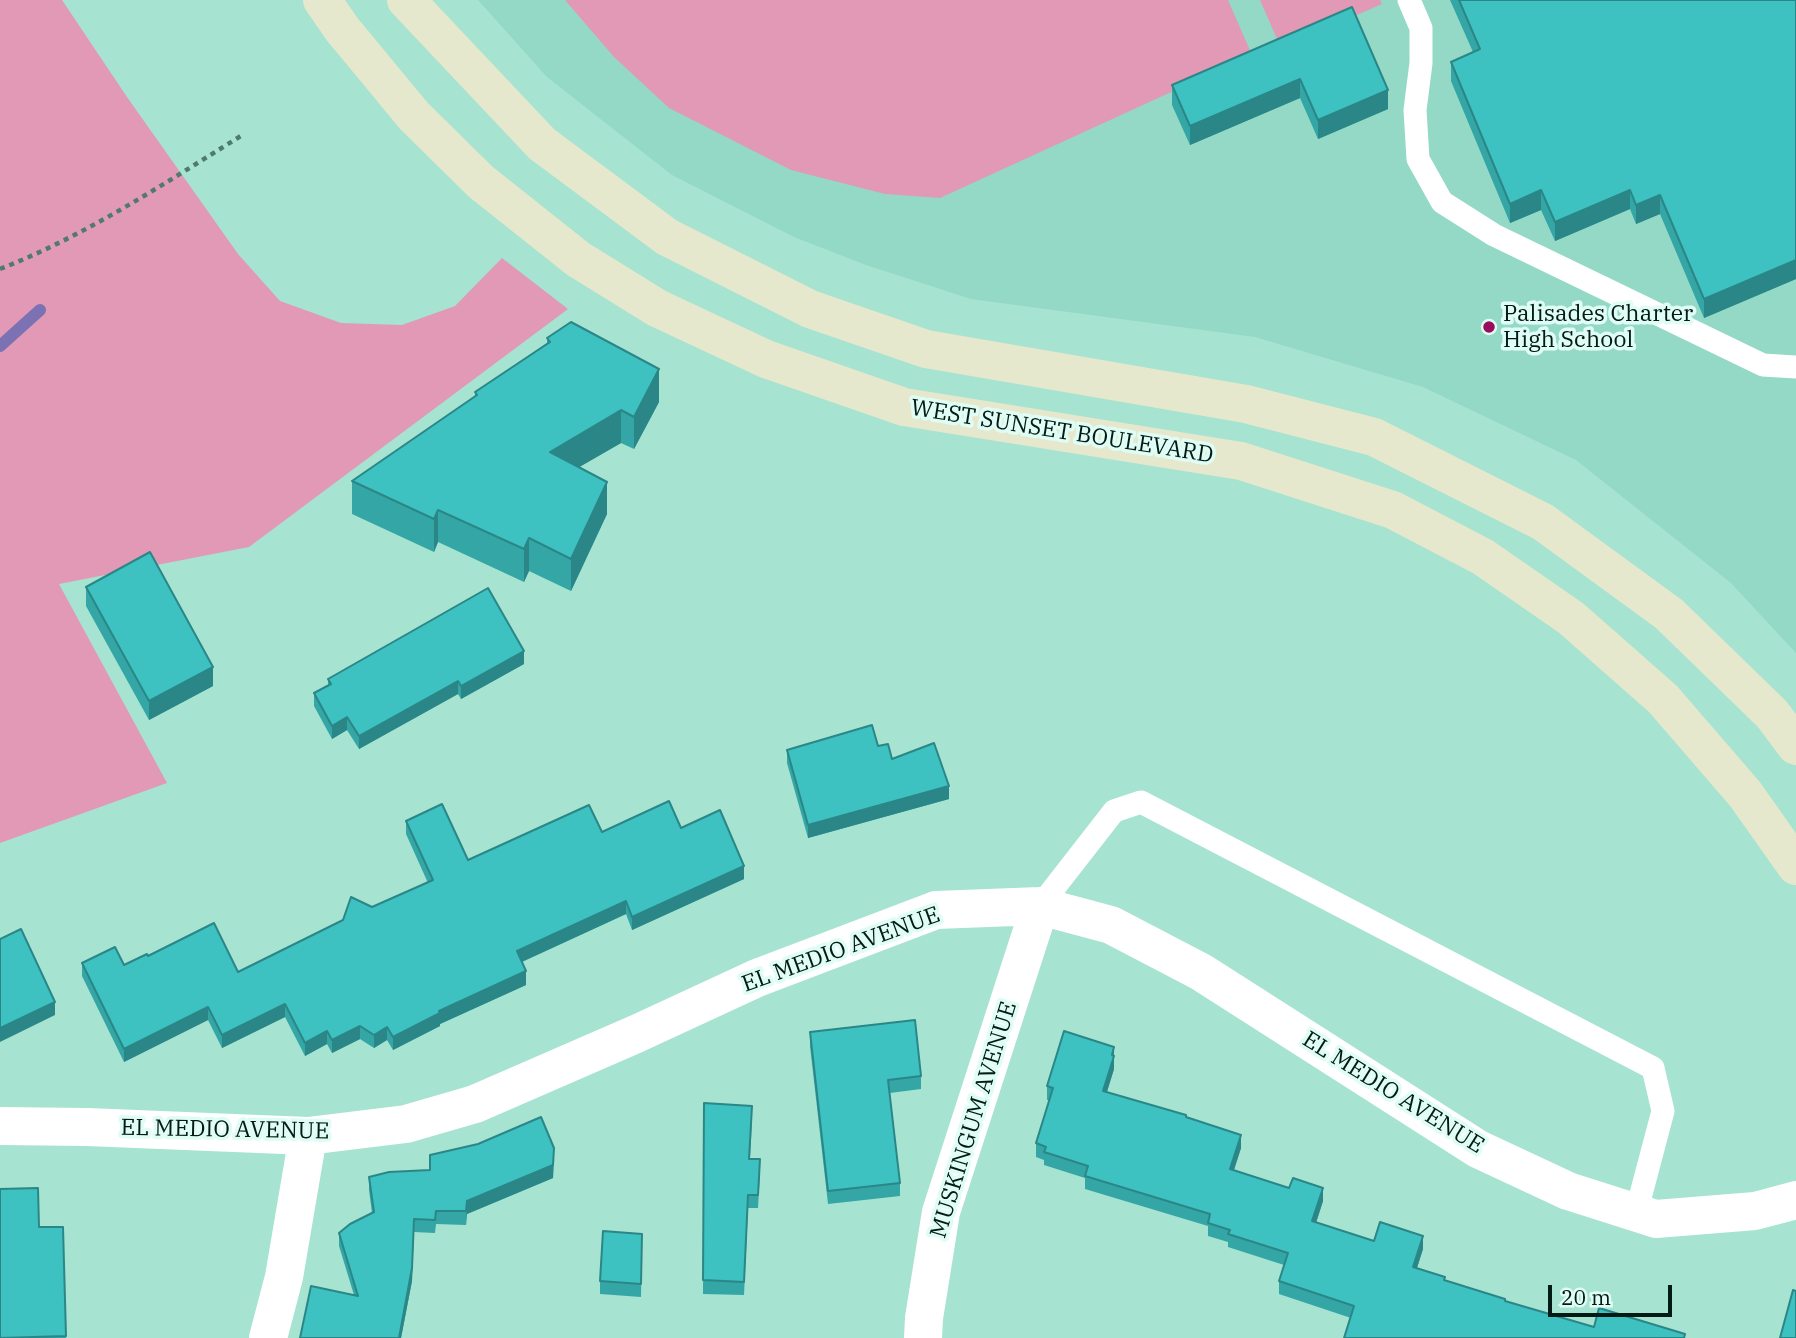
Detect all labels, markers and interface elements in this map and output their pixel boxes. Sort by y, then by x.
place label: Palisades Charter High School [1503,300,1693,354]
marker: Palisades Charter High School [1481,319,1497,335]
street label: WEST SUNSET BOULEVARD [909,394,1215,470]
street label: EL MEDIO AVENUE [738,901,944,999]
street label: MUSKINGUM AVENUE [925,999,1023,1241]
street label: EL MEDIO AVENUE [1297,1026,1489,1160]
street label: EL MEDIO AVENUE [120,1114,330,1146]
scale bar [1551,1272,1675,1316]
text: 20 m [1561,1283,1611,1311]

